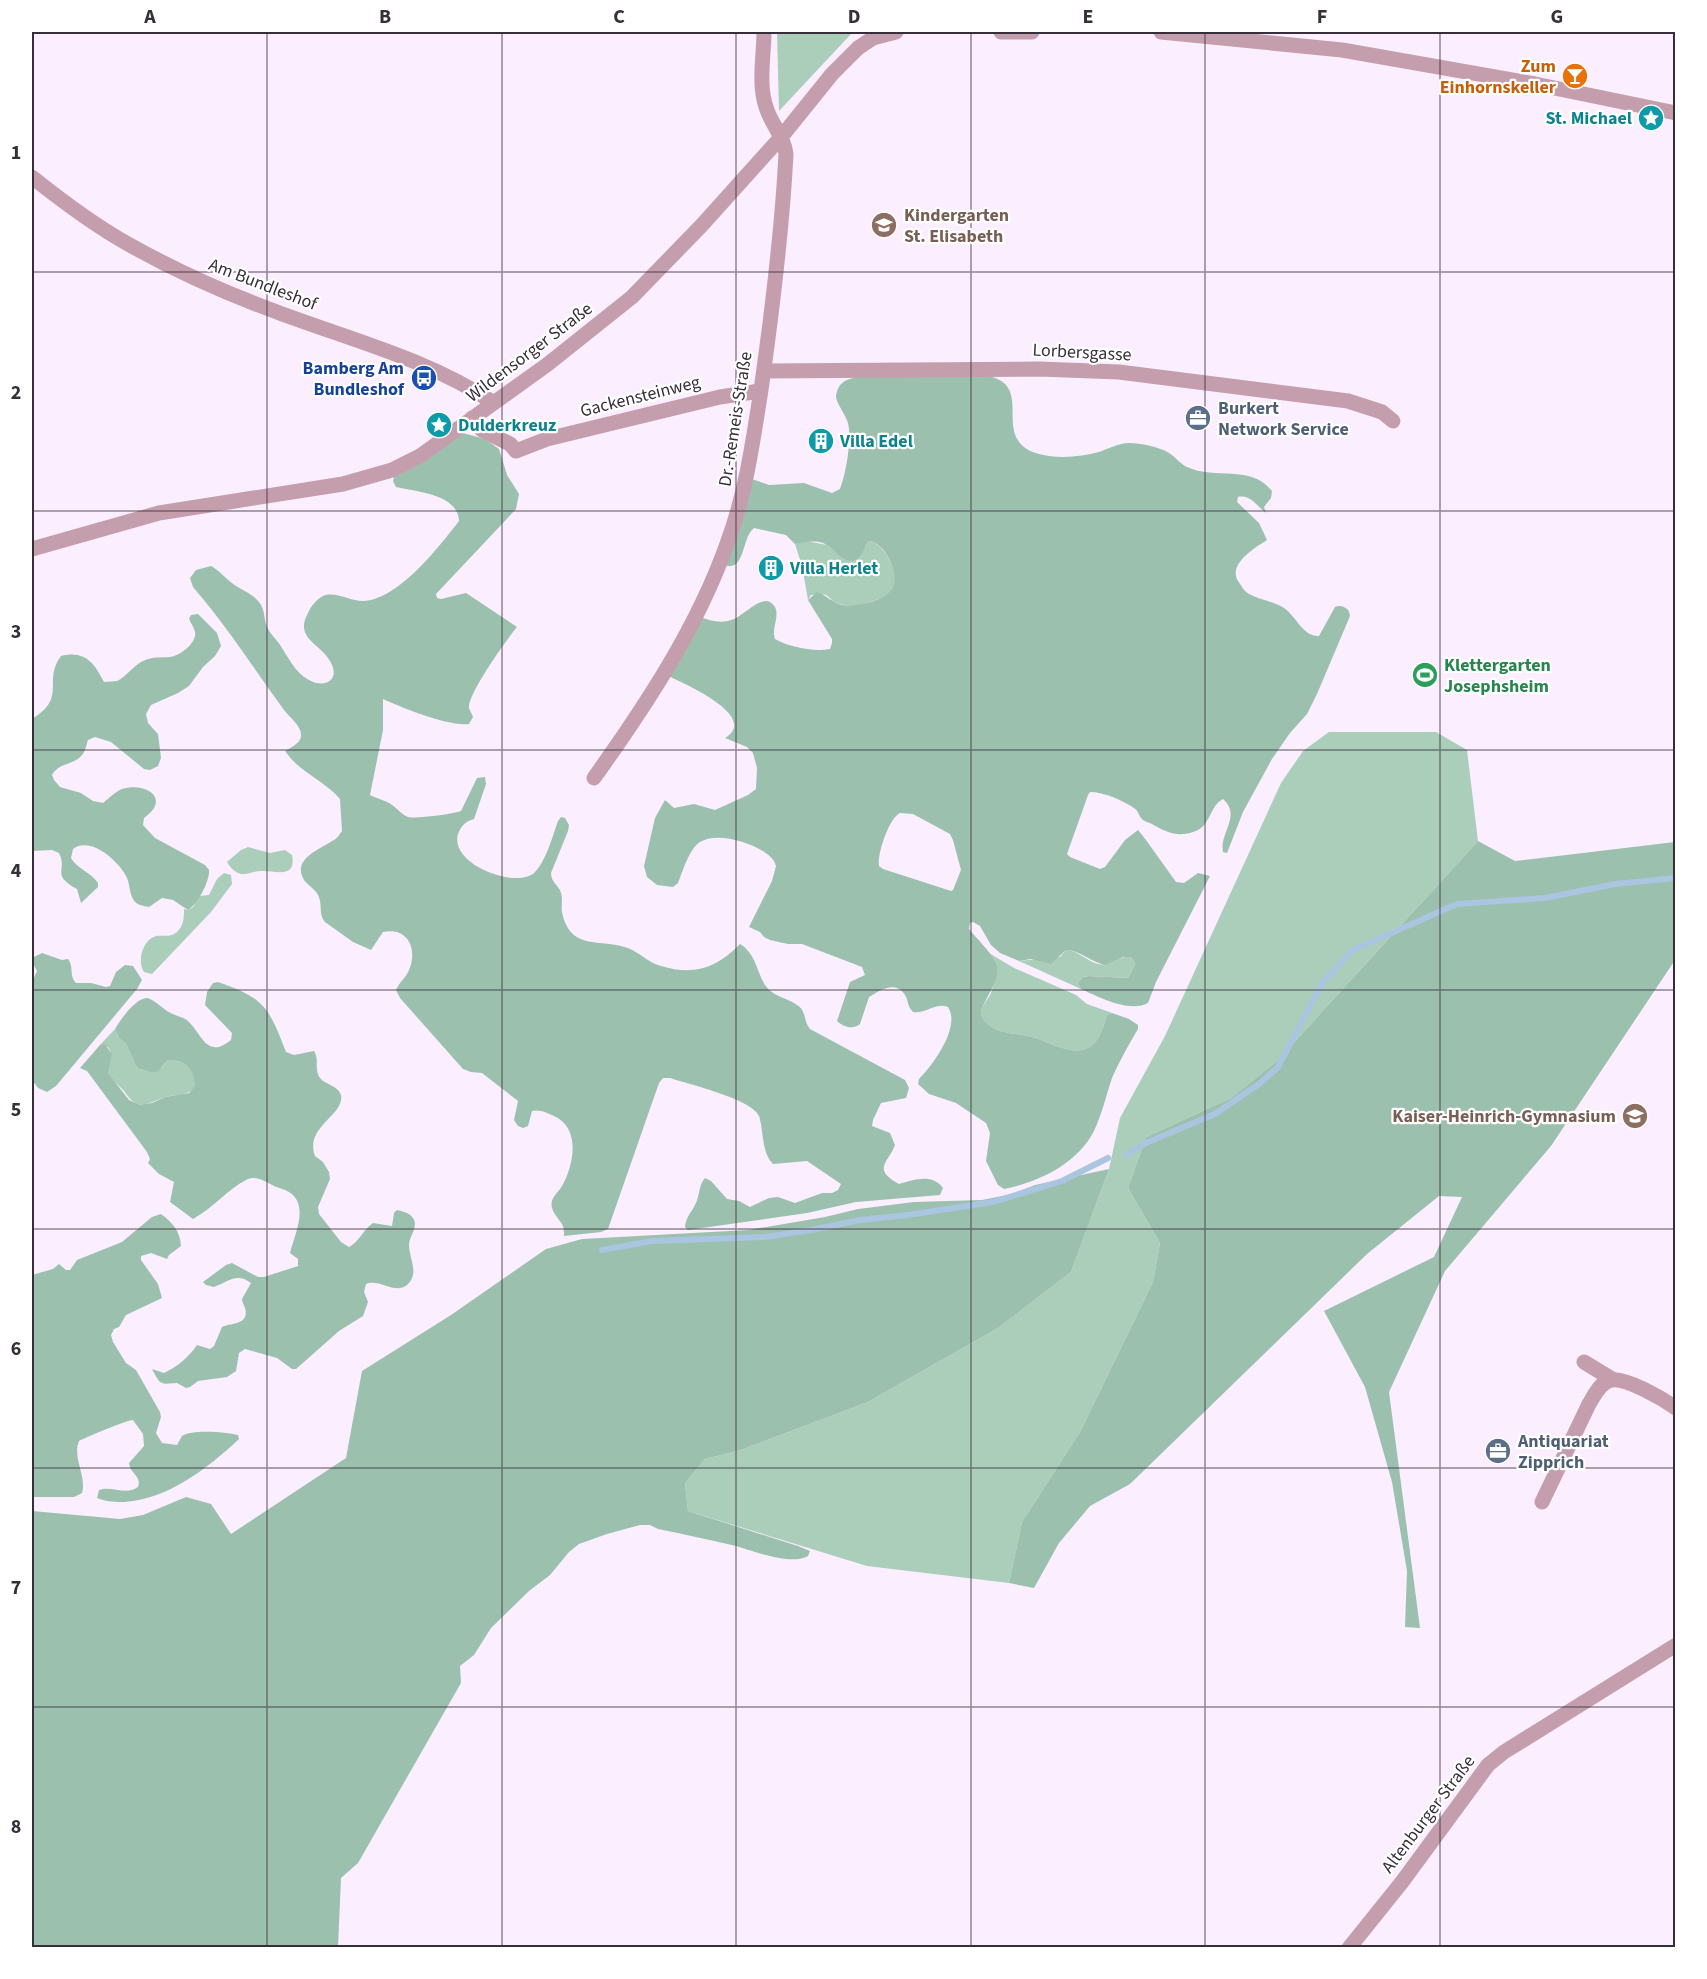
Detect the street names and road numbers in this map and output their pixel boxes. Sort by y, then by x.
street label: Am Bundleshof [205,252,321,317]
street label: Wildensorger Straße [461,297,598,408]
street label: Lorbersgasse [1032,337,1132,368]
street label: Dr.-Remeis-Straße [713,350,758,488]
street label: Gackensteinweg [578,370,703,423]
street label: Altenburger Straße [1376,1750,1481,1878]

